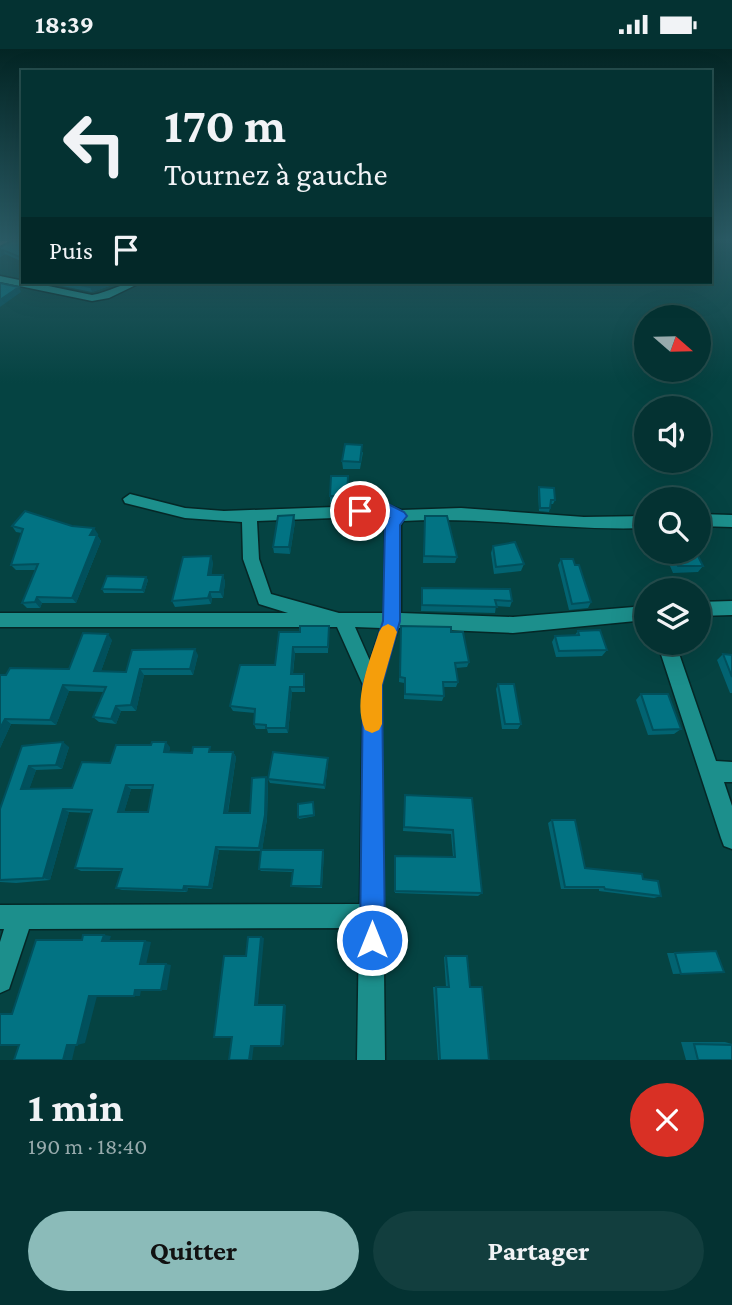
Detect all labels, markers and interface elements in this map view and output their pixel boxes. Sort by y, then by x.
text: 18:39 [35,10,94,39]
icon: left [49,98,140,189]
text: 170 m [164,98,286,153]
text: Tournez à gauche [164,156,387,192]
icon: arrive [107,231,145,269]
text: Puis [49,236,93,265]
north arrow [634,305,710,381]
map controls [634,305,711,655]
button: sound [634,396,711,473]
pin [330,481,390,541]
button: search [634,487,711,564]
icon: arrive [341,492,379,530]
button: layers [634,578,711,655]
position arrow [335,903,409,977]
text: 1 min [28,1083,124,1130]
button: close [630,1083,704,1157]
text: 190 m · 18:40 [28,1133,147,1159]
button: Quitter [28,1211,359,1291]
button: Partager [373,1211,704,1291]

